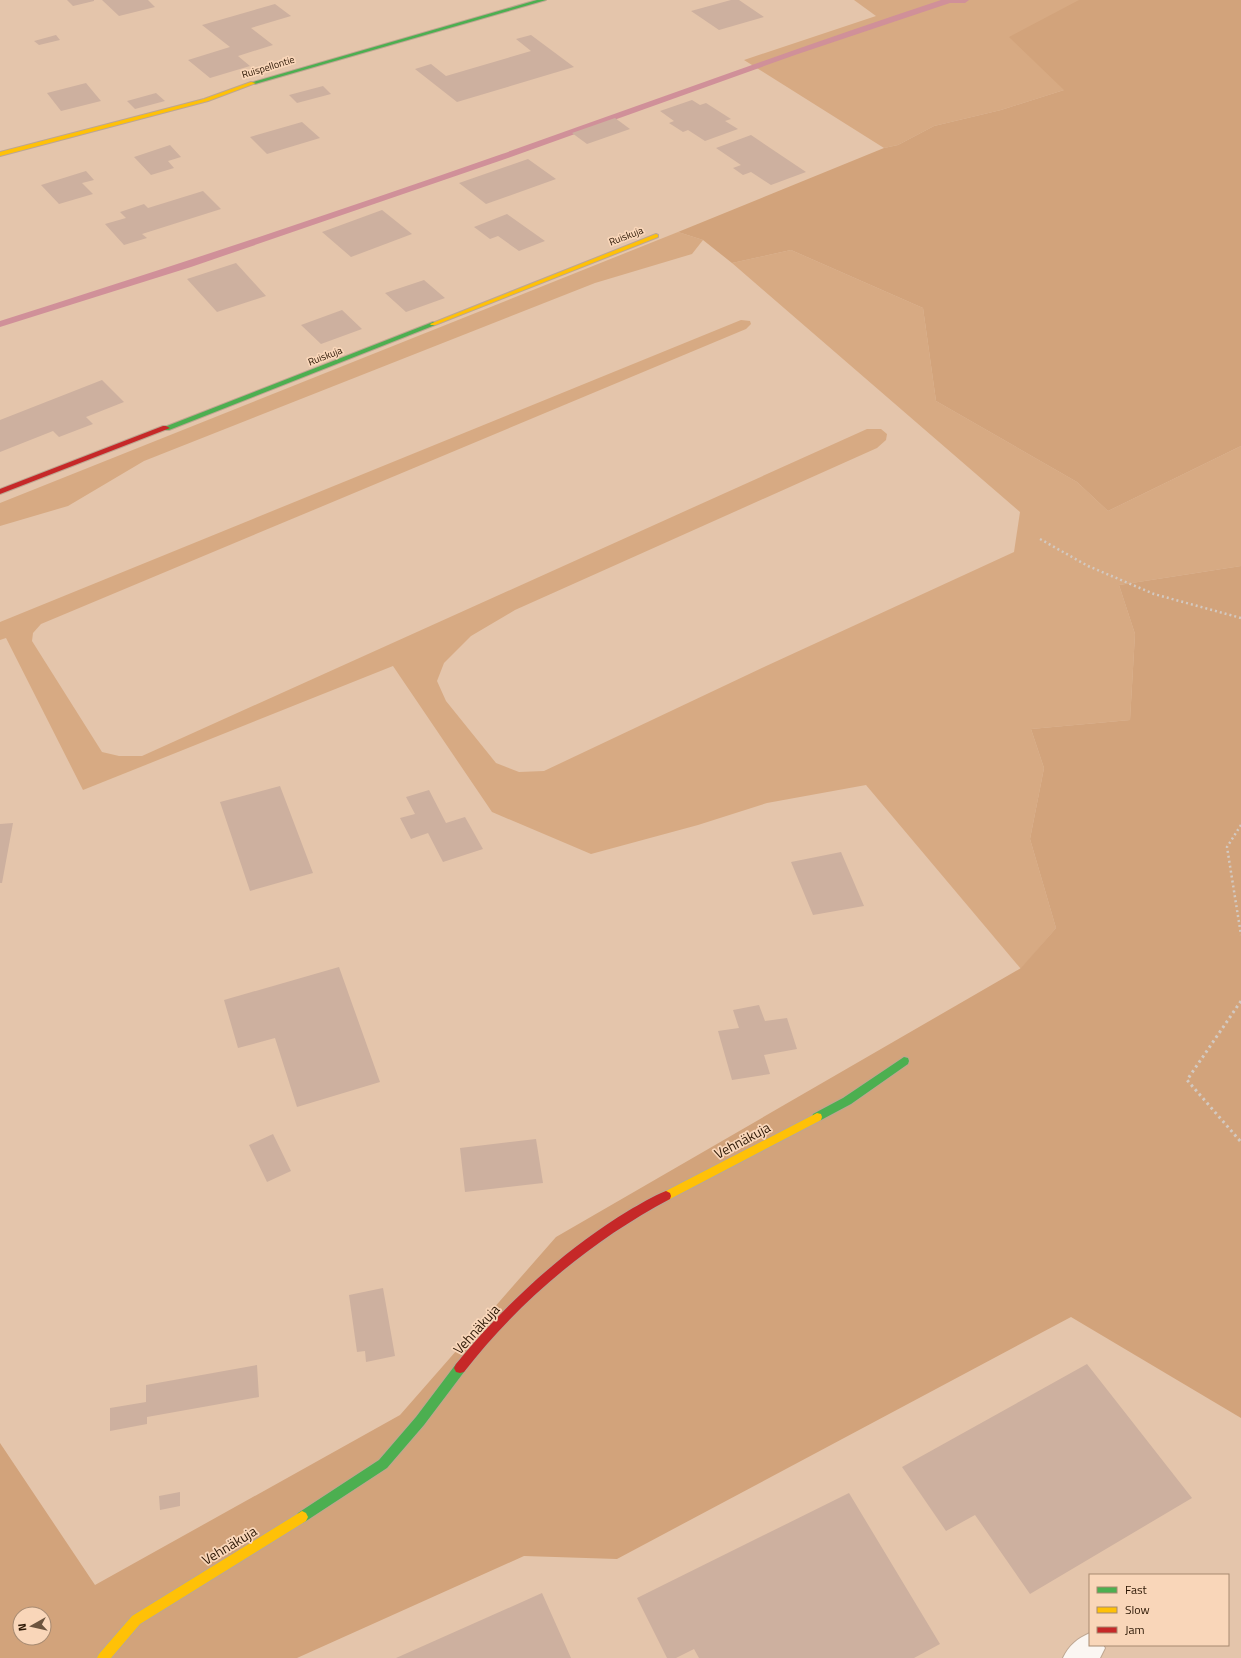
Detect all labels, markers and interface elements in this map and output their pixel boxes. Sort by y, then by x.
street label: Ruispellontie [240,52,296,82]
street label: Ruiskuja [607,223,645,249]
street label: Ruiskuja [306,343,344,369]
street label: Vehnäkuja [710,1116,774,1164]
street label: Vehnäkuja [448,1299,504,1359]
street label: Vehnäkuja [197,1520,261,1570]
legend [1089,1574,1229,1646]
text: Fast [1125,1580,1148,1599]
text: Slow [1125,1600,1150,1619]
north arrow [12,1606,52,1646]
text: Jam [1125,1620,1145,1639]
text: N [14,1623,31,1632]

